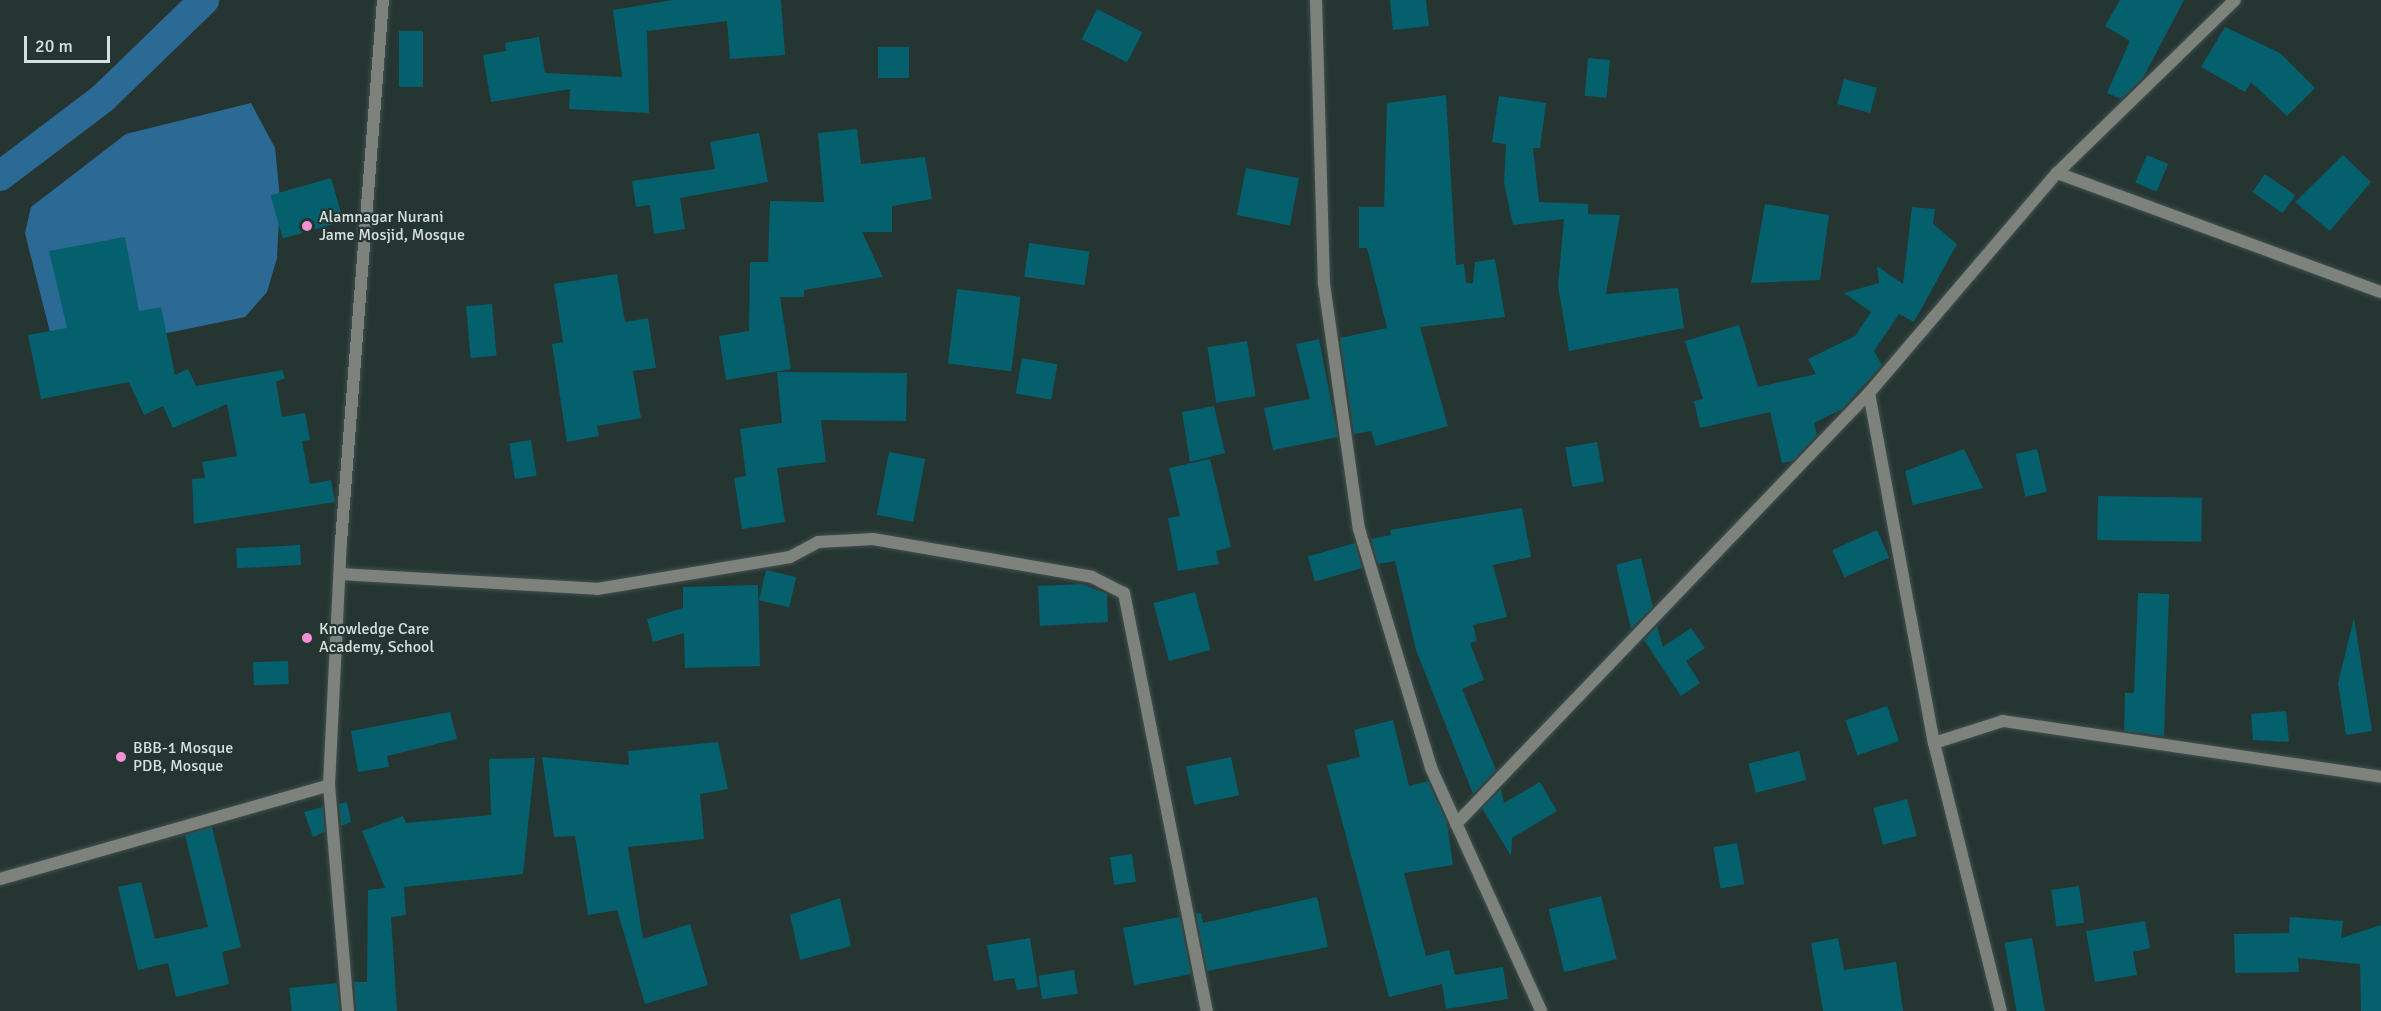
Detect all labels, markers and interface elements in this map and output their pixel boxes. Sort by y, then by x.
scale bar [27,24,112,62]
text: 20 m [35,35,73,57]
place label: Alamnagar Nurani Jame Mosjid, Mosque [319,207,465,245]
marker: Alamnagar Nurani Jame Mosjid, Mosque [300,219,314,233]
place label: Knowledge Care Academy, School [319,619,434,657]
marker: Knowledge Care Academy, School [300,631,314,645]
place label: BBB-1 Mosque PDB, Mosque [133,738,233,776]
marker: BBB-1 Mosque PDB, Mosque [114,750,128,764]

